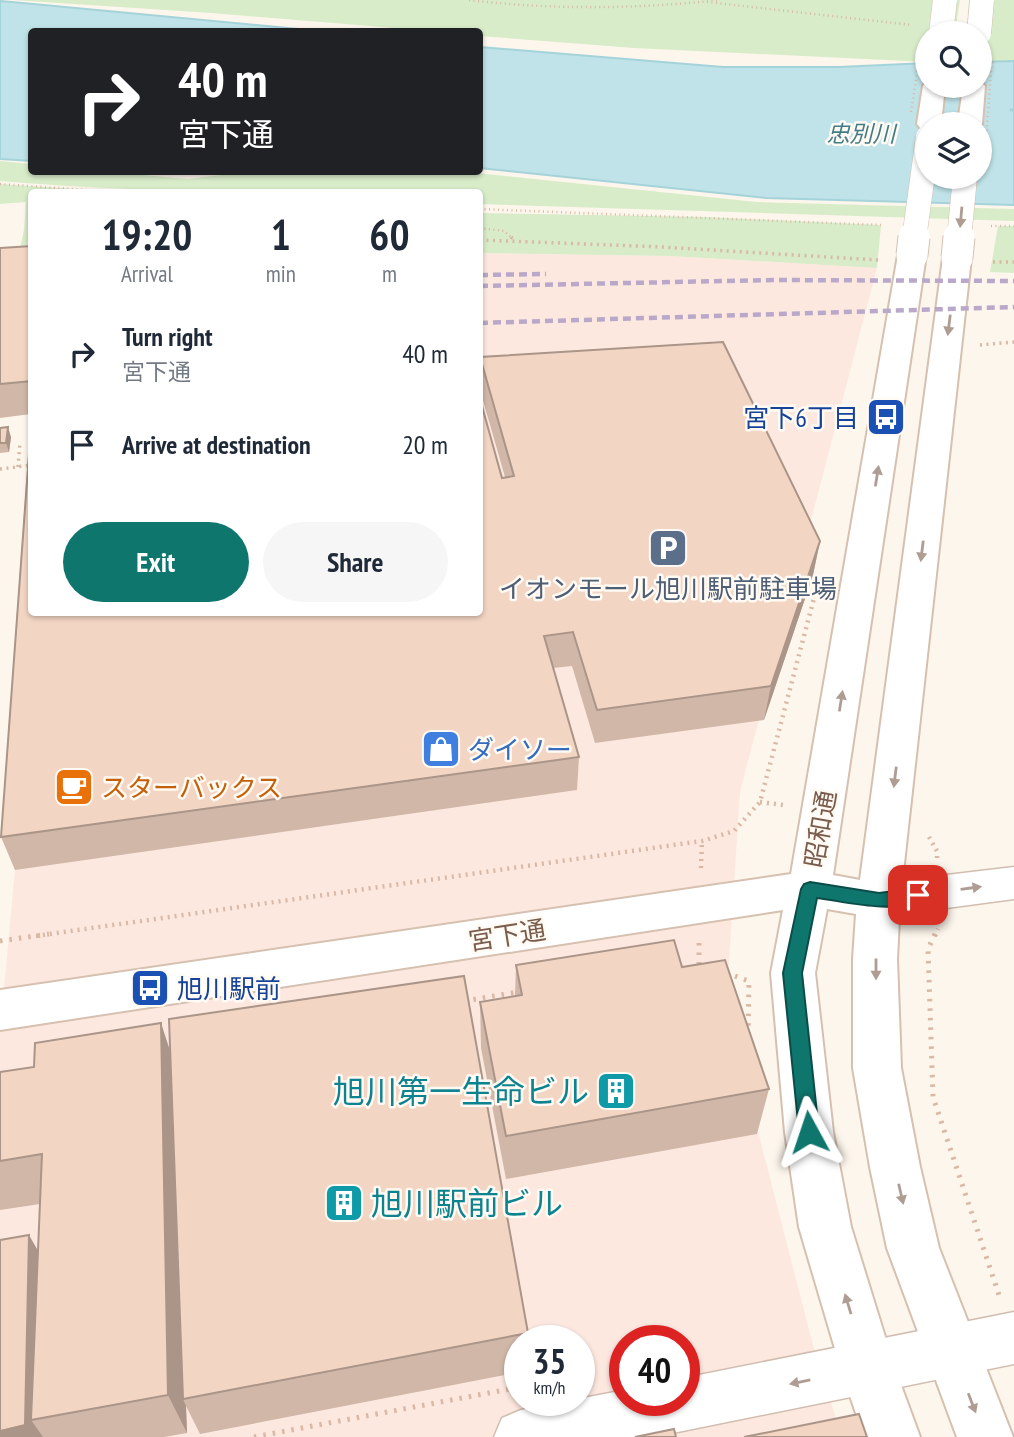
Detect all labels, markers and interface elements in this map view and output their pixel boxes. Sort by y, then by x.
map controls [915,21,992,189]
button: search [915,21,992,98]
text: 40 m [178,47,267,111]
icon: right [63,56,154,147]
button: layers [915,112,992,189]
text: 宮下通 [178,113,274,155]
water label: 忠別川 [827,119,899,148]
one-way arrow [955,206,966,228]
text: 19:20 [101,207,192,262]
text: 1 [271,207,291,262]
text: 60 [369,207,409,262]
text: Arrival [121,259,173,288]
text: min [266,259,296,288]
text: m [382,259,397,288]
one-way arrow [944,314,955,336]
text: Turn right [122,320,213,353]
icon: right [63,335,101,373]
text: 40 m [402,337,448,370]
text: 宮下通 [122,357,191,386]
bus stop icon: 宮下6丁目 [865,396,907,438]
place label: 宮下6丁目 [743,401,859,434]
icon: arrive [63,426,101,464]
text: Arrive at destination [122,428,311,461]
text: 20 m [402,428,448,461]
one-way arrow [872,465,883,487]
button: Exit [63,522,249,602]
button: Share [263,522,448,602]
parking icon: イオンモール旭川駅前駐車場 [647,527,689,569]
one-way arrow [917,540,928,562]
place label: イオンモール旭川駅前駐車場 [499,572,837,605]
one-way arrow [836,690,847,712]
shop icon: ダイソー [420,728,462,770]
place label: ダイソー [468,733,572,766]
cafe icon: スターバックス [53,766,95,808]
one-way arrow [890,766,901,788]
place label: スターバックス [101,771,282,804]
street label: 昭和通 [797,788,843,870]
pin [888,865,948,925]
icon: arrive [899,876,937,914]
one-way arrow [960,883,982,894]
street label: 宮下通 [466,913,548,957]
one-way arrow [870,958,882,980]
bus stop icon: 旭川駅前 [129,967,171,1009]
place label: 旭川駅前 [177,972,281,1005]
place label: 旭川第一生命ビル [333,1070,589,1112]
building icon: 旭川第一生命ビル [595,1070,637,1112]
position arrow [772,1095,846,1169]
building icon: 旭川駅前ビル [323,1182,365,1224]
place label: 旭川駅前ビル [371,1182,563,1224]
one-way arrow [896,1183,907,1205]
one-way arrow [843,1293,853,1314]
speed limit sign: 40 [609,1325,700,1416]
text: 35 [533,1338,566,1384]
text: km/h [534,1376,565,1399]
one-way arrow [789,1376,811,1387]
one-way arrow [967,1393,978,1414]

